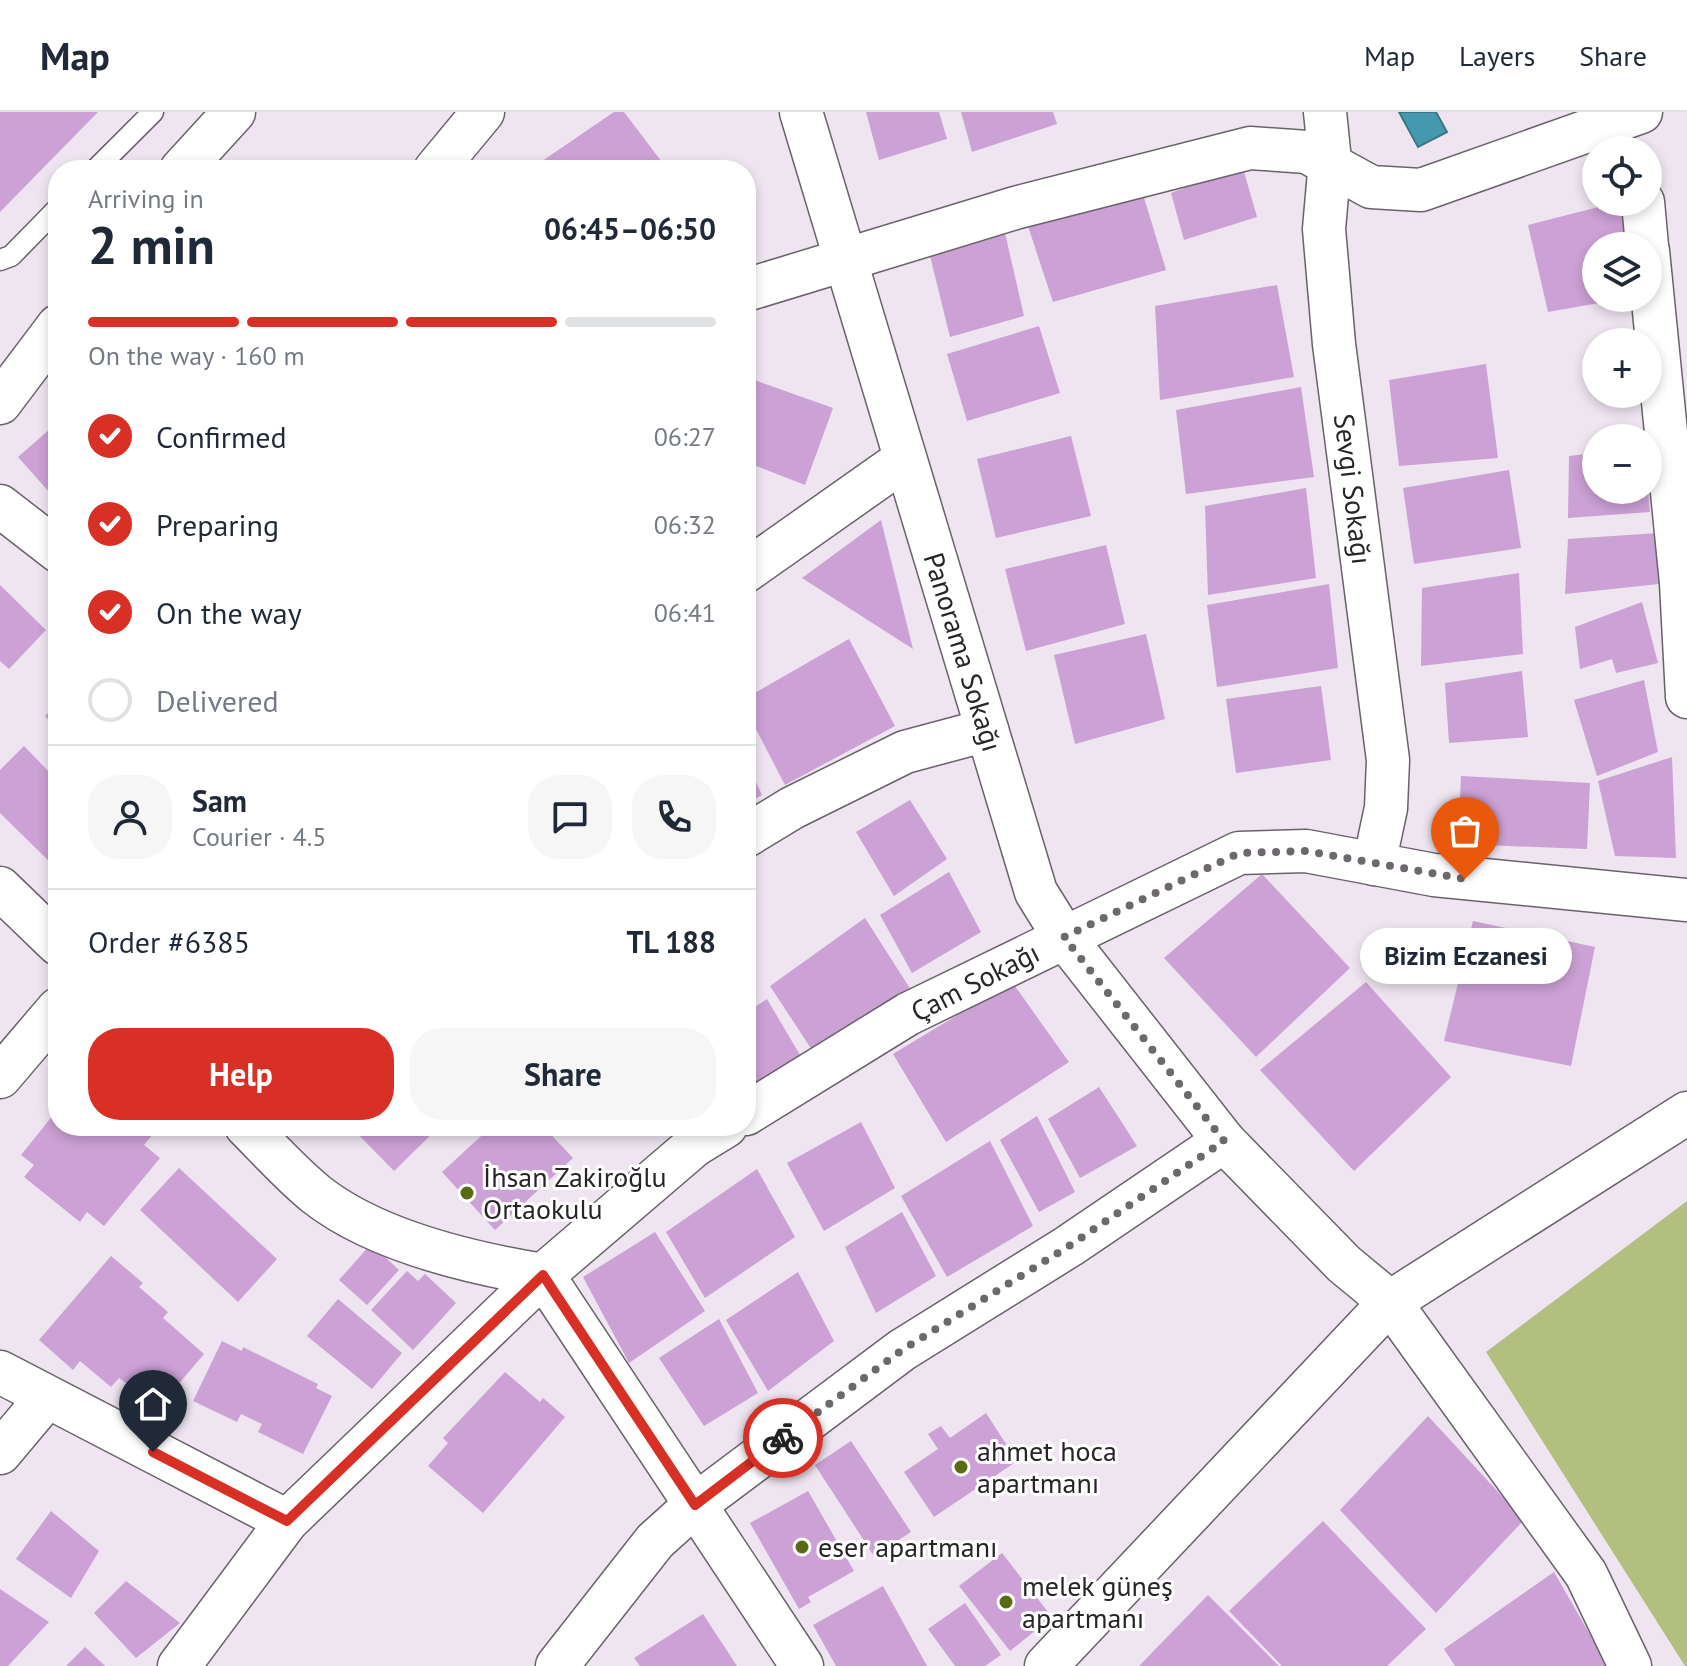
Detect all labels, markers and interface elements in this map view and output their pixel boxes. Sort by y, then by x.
text: Map [40,31,110,80]
text: Map [1364,37,1415,74]
text: Layers [1459,37,1535,74]
text: Share [1579,37,1647,74]
map controls [1582,136,1662,504]
button: locate [1582,136,1662,216]
text: Arriving in [88,182,204,215]
text: 06:45–06:50 [544,209,716,248]
text: 2 min [88,211,215,278]
button: layers [1582,232,1662,312]
button: + [1582,328,1662,408]
text: On the way · 160 m [88,339,305,372]
street label: Sevgi Sokağı [1326,412,1381,566]
icon: check [88,414,132,458]
text: Confirmed [156,417,287,456]
text: 06:27 [654,420,716,453]
button: − [1582,424,1662,504]
icon: check [88,502,132,546]
text: Preparing [156,505,279,544]
text: 06:32 [654,508,716,541]
street label: Panorama Sokağı [916,548,1011,756]
icon: check [88,590,132,634]
text: On the way [156,593,302,632]
text: 06:41 [654,596,716,629]
text: Delivered [156,681,279,720]
button: person [88,775,172,859]
button: chat [528,775,612,859]
button: phone [632,775,716,859]
text: Sam [192,781,247,820]
pin [1431,797,1499,879]
icon: bag [1443,809,1487,853]
text: Courier · 4.5 [192,820,326,853]
text: Order #6385 [88,922,250,961]
text: TL 188 [626,922,716,961]
callout: Bizim Eczanesi [1359,927,1571,983]
street label: Çam Sokağı [904,933,1045,1030]
text: Bizim Eczanesi [1384,939,1548,972]
button: Help [88,1028,394,1120]
button: Share [410,1028,716,1120]
place label: İhsan Zakiroğlu Ortaokulu [483,1158,667,1227]
marker: İhsan Zakiroğlu Ortaokulu [458,1184,476,1202]
pin [119,1370,187,1452]
icon: home [131,1382,175,1426]
courier [743,1398,823,1478]
icon: bike [761,1416,805,1460]
place label: ahmet hoca apartmanı [977,1432,1117,1501]
marker: ahmet hoca apartmanı [952,1458,970,1476]
place label: eser apartmanı [818,1528,997,1565]
marker: eser apartmanı [793,1538,811,1556]
place label: melek güneş apartmanı [1022,1567,1173,1636]
marker: melek güneş apartmanı [997,1593,1015,1611]

